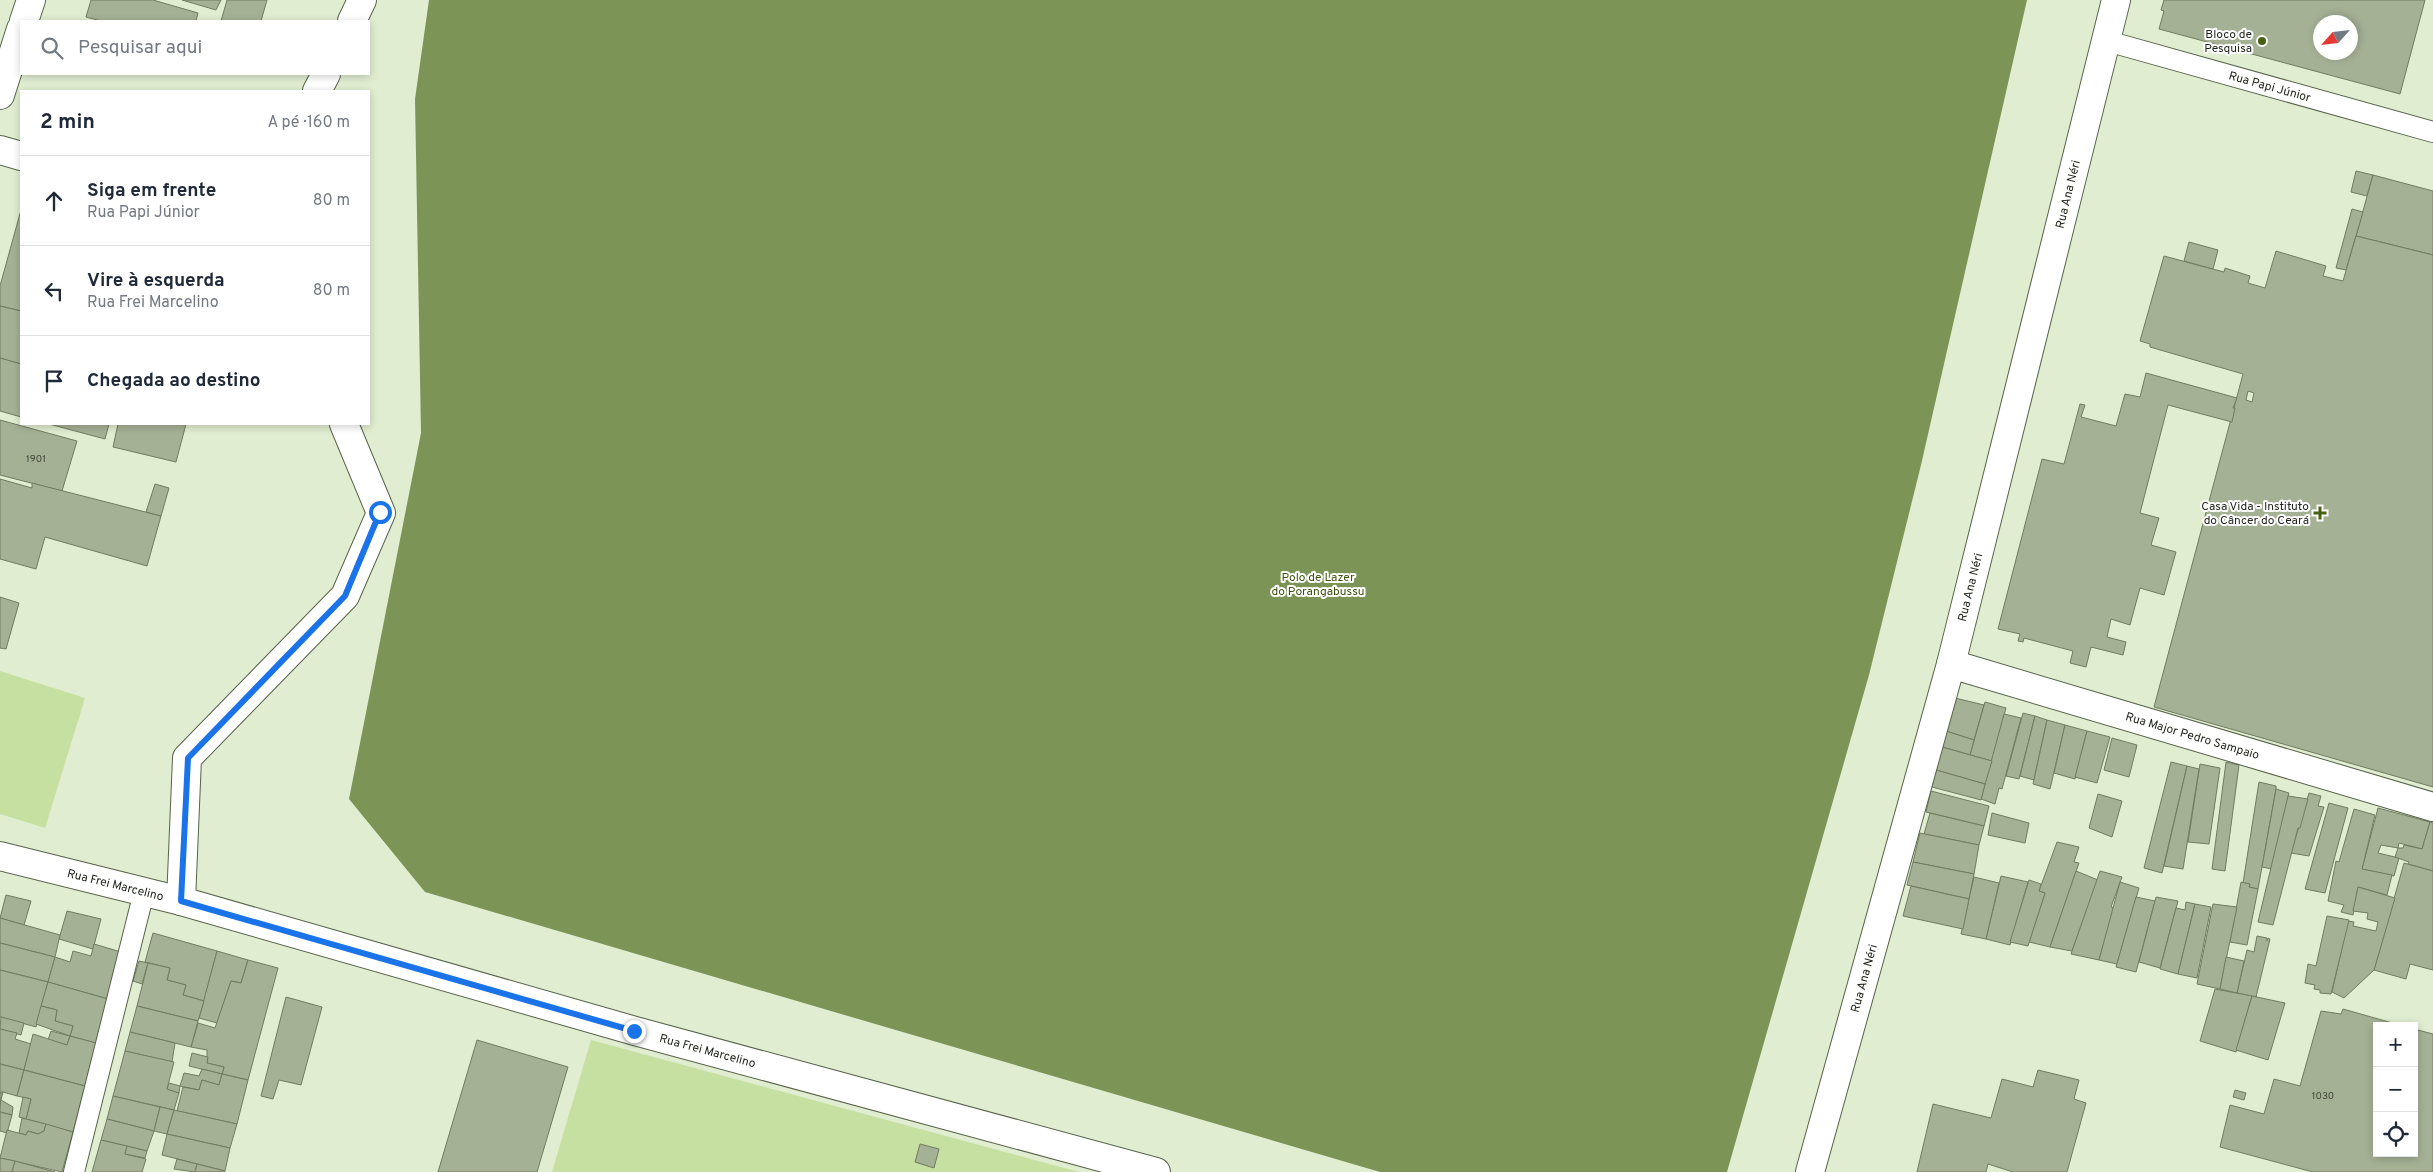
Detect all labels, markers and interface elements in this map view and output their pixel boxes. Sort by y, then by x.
north arrow [2313,15,2358,60]
search box [20,20,370,75]
place label: Bloco de Pesquisa [2204,27,2252,57]
icon: search [38,34,66,62]
marker: Bloco de Pesquisa [2256,35,2268,47]
text: Pesquisar aqui [78,36,202,60]
street label: Rua Papi Júnior [2227,68,2313,107]
text: 2 min [40,109,95,136]
text: A pé · 160 m [267,113,350,133]
street label: Rua Ana Néri [2052,159,2085,230]
text: Siga em frente [87,179,216,203]
icon: ahead [40,187,68,215]
text: 80 m [313,191,350,211]
text: Rua Papi Júnior [87,203,200,223]
text: Vire à esquerda [87,269,225,293]
icon: left [40,277,68,305]
text: 80 m [313,281,350,301]
text: Rua Frei Marcelino [87,293,219,313]
icon: arrive [40,367,68,395]
text: Chegada ao destino [87,369,261,393]
house number: 1901 [26,453,46,466]
place label: Casa Vida - Instituto do Câncer do Ceará [2201,499,2309,529]
route start [369,501,392,524]
marker: Casa Vida - Instituto do Câncer do Ceará [2313,506,2327,520]
street label: Rua Ana Néri [1955,552,1987,624]
park label: Polo de Lazer do Porangabussu [1272,570,1364,600]
street label: Rua Major Pedro Sampaio [2123,709,2261,764]
street label: Rua Frei Marcelino [65,866,165,905]
street label: Rua Ana Néri [1848,943,1882,1015]
route end [623,1020,646,1043]
map controls [2373,1022,2418,1157]
button: + [2373,1022,2418,1067]
street label: Rua Frei Marcelino [658,1031,758,1072]
button: − [2373,1067,2418,1112]
house number: 1030 [2312,1090,2334,1103]
button: locate [2373,1112,2418,1157]

